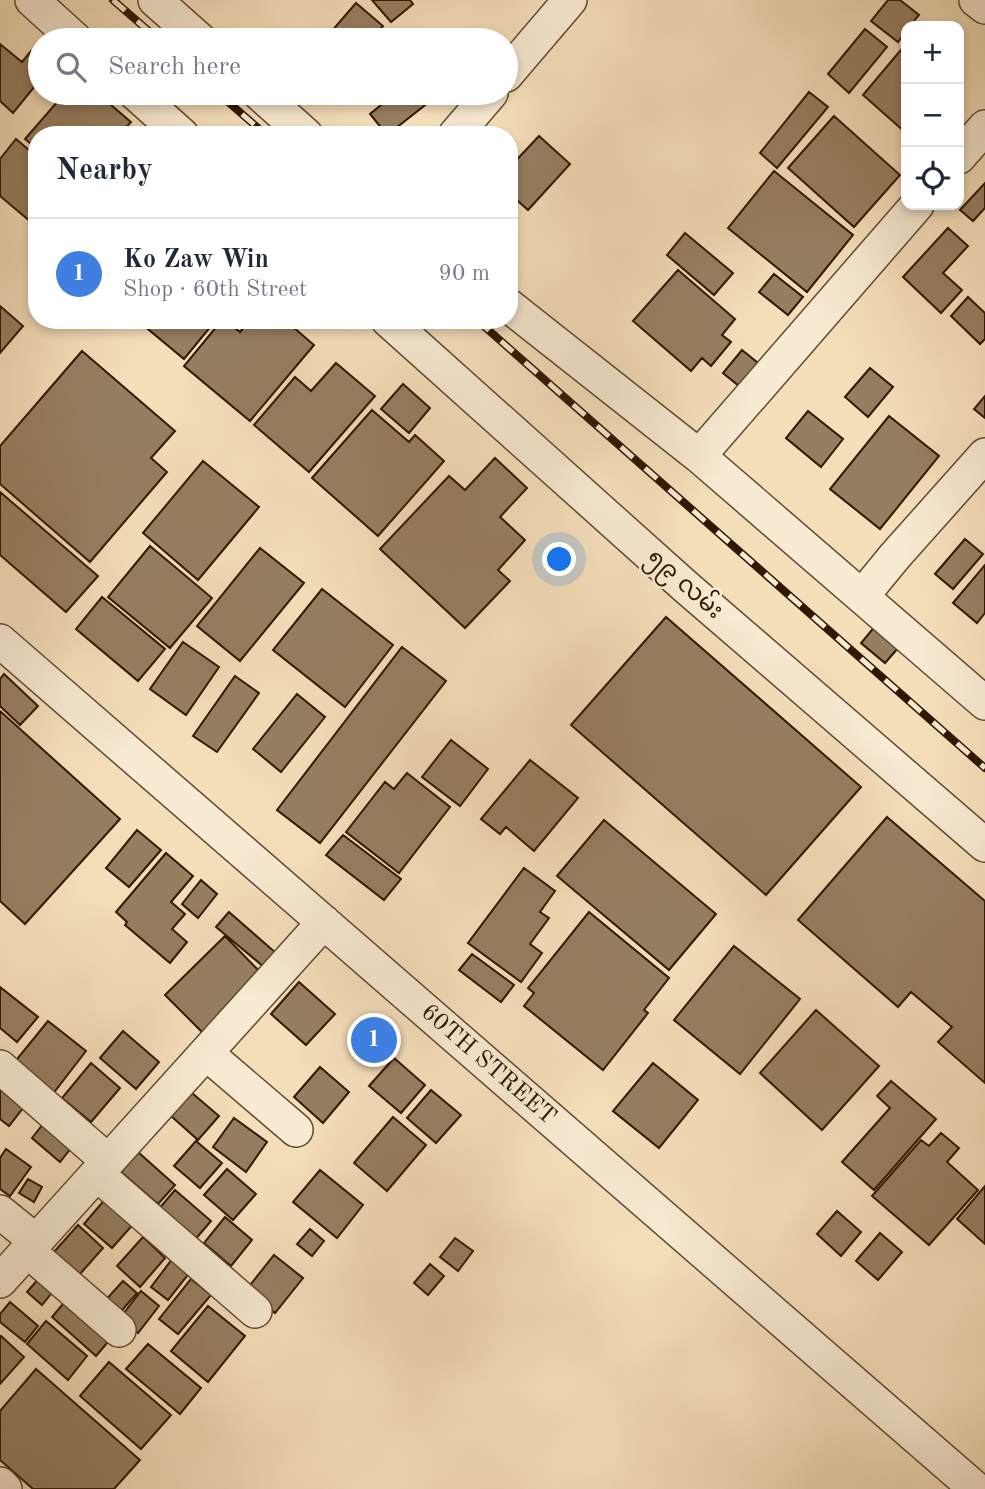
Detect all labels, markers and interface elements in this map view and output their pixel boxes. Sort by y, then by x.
map controls [901,21,964,210]
button: + [901,21,964,84]
search box [28,28,518,105]
icon: search [52,48,90,86]
text: Search here [108,54,241,80]
button: − [901,84,964,147]
button: locate [901,147,964,210]
text: Nearby [56,156,153,186]
text: Ko Zaw Win [123,247,269,273]
text: 1 [72,262,86,285]
text: 90 m [439,262,490,285]
text: Shop · 60th Street [123,278,307,301]
street label: ၅၉ လမ်း [638,541,730,628]
your location [542,542,576,576]
street label: 60TH STREET [416,1000,560,1130]
pin: 1 [351,1014,397,1066]

